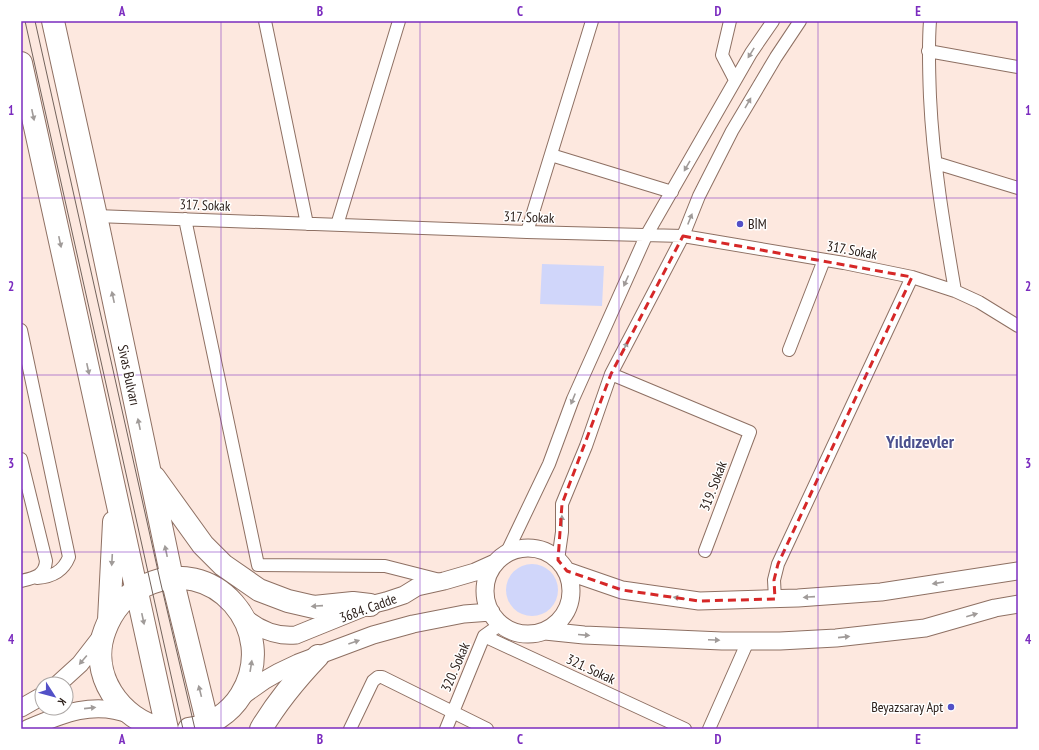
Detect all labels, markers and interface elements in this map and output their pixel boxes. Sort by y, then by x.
text: A [118,3,126,20]
text: B [317,3,323,20]
text: C [517,3,523,20]
text: D [715,3,722,20]
text: E [915,3,921,20]
one-way arrow [747,48,755,58]
one-way arrow [745,97,752,109]
text: 1 [8,102,14,119]
text: 1 [1025,102,1031,119]
one-way arrow [30,109,36,121]
one-way arrow [683,160,690,172]
street label: 317. Sokak [179,195,231,215]
street label: 317. Sokak [503,207,555,227]
one-way arrow [687,212,693,224]
place label: BİM [748,215,767,233]
marker: BİM [735,219,745,229]
one-way arrow [58,236,64,248]
street label: 317. Sokak [825,237,879,263]
one-way arrow [623,275,629,286]
text: 2 [8,278,14,295]
text: 2 [1025,278,1031,295]
one-way arrow [109,291,115,303]
one-way arrow [622,342,628,353]
street label: Sivas Bulvarı [114,343,144,407]
one-way arrow [86,363,92,375]
one-way arrow [570,394,576,405]
one-way arrow [136,418,142,430]
district label: Yıldızevler [885,430,955,453]
text: 3 [8,455,14,472]
text: 3 [1025,455,1031,472]
street label: 319. Sokak [695,458,731,513]
one-way arrow [559,514,565,527]
one-way arrow [163,545,169,557]
one-way arrow [109,554,115,567]
one-way arrow [932,580,944,586]
street label: 3684. Cadde [337,589,399,627]
one-way arrow [803,594,815,601]
one-way arrow [673,595,685,601]
one-way arrow [311,602,324,609]
one-way arrow [966,612,978,618]
one-way arrow [140,613,146,625]
text: 4 [8,631,15,648]
text: 4 [1025,631,1032,648]
one-way arrow [578,632,590,639]
one-way arrow [838,633,850,640]
one-way arrow [708,637,720,644]
one-way arrow [349,638,361,644]
street label: 320. Sokak [437,639,474,694]
street label: 321. Sokak [564,650,619,688]
one-way arrow [78,655,87,665]
one-way arrow [248,660,254,672]
north arrow [34,676,74,716]
one-way arrow [196,685,202,697]
text: K [55,695,69,709]
place label: Beyazsaray Apt [871,698,943,716]
marker: Beyazsaray Apt [946,702,956,712]
one-way arrow [84,705,96,712]
text: A [118,731,126,748]
text: B [317,731,323,748]
text: C [517,731,523,748]
text: D [715,731,722,748]
text: E [915,731,921,748]

